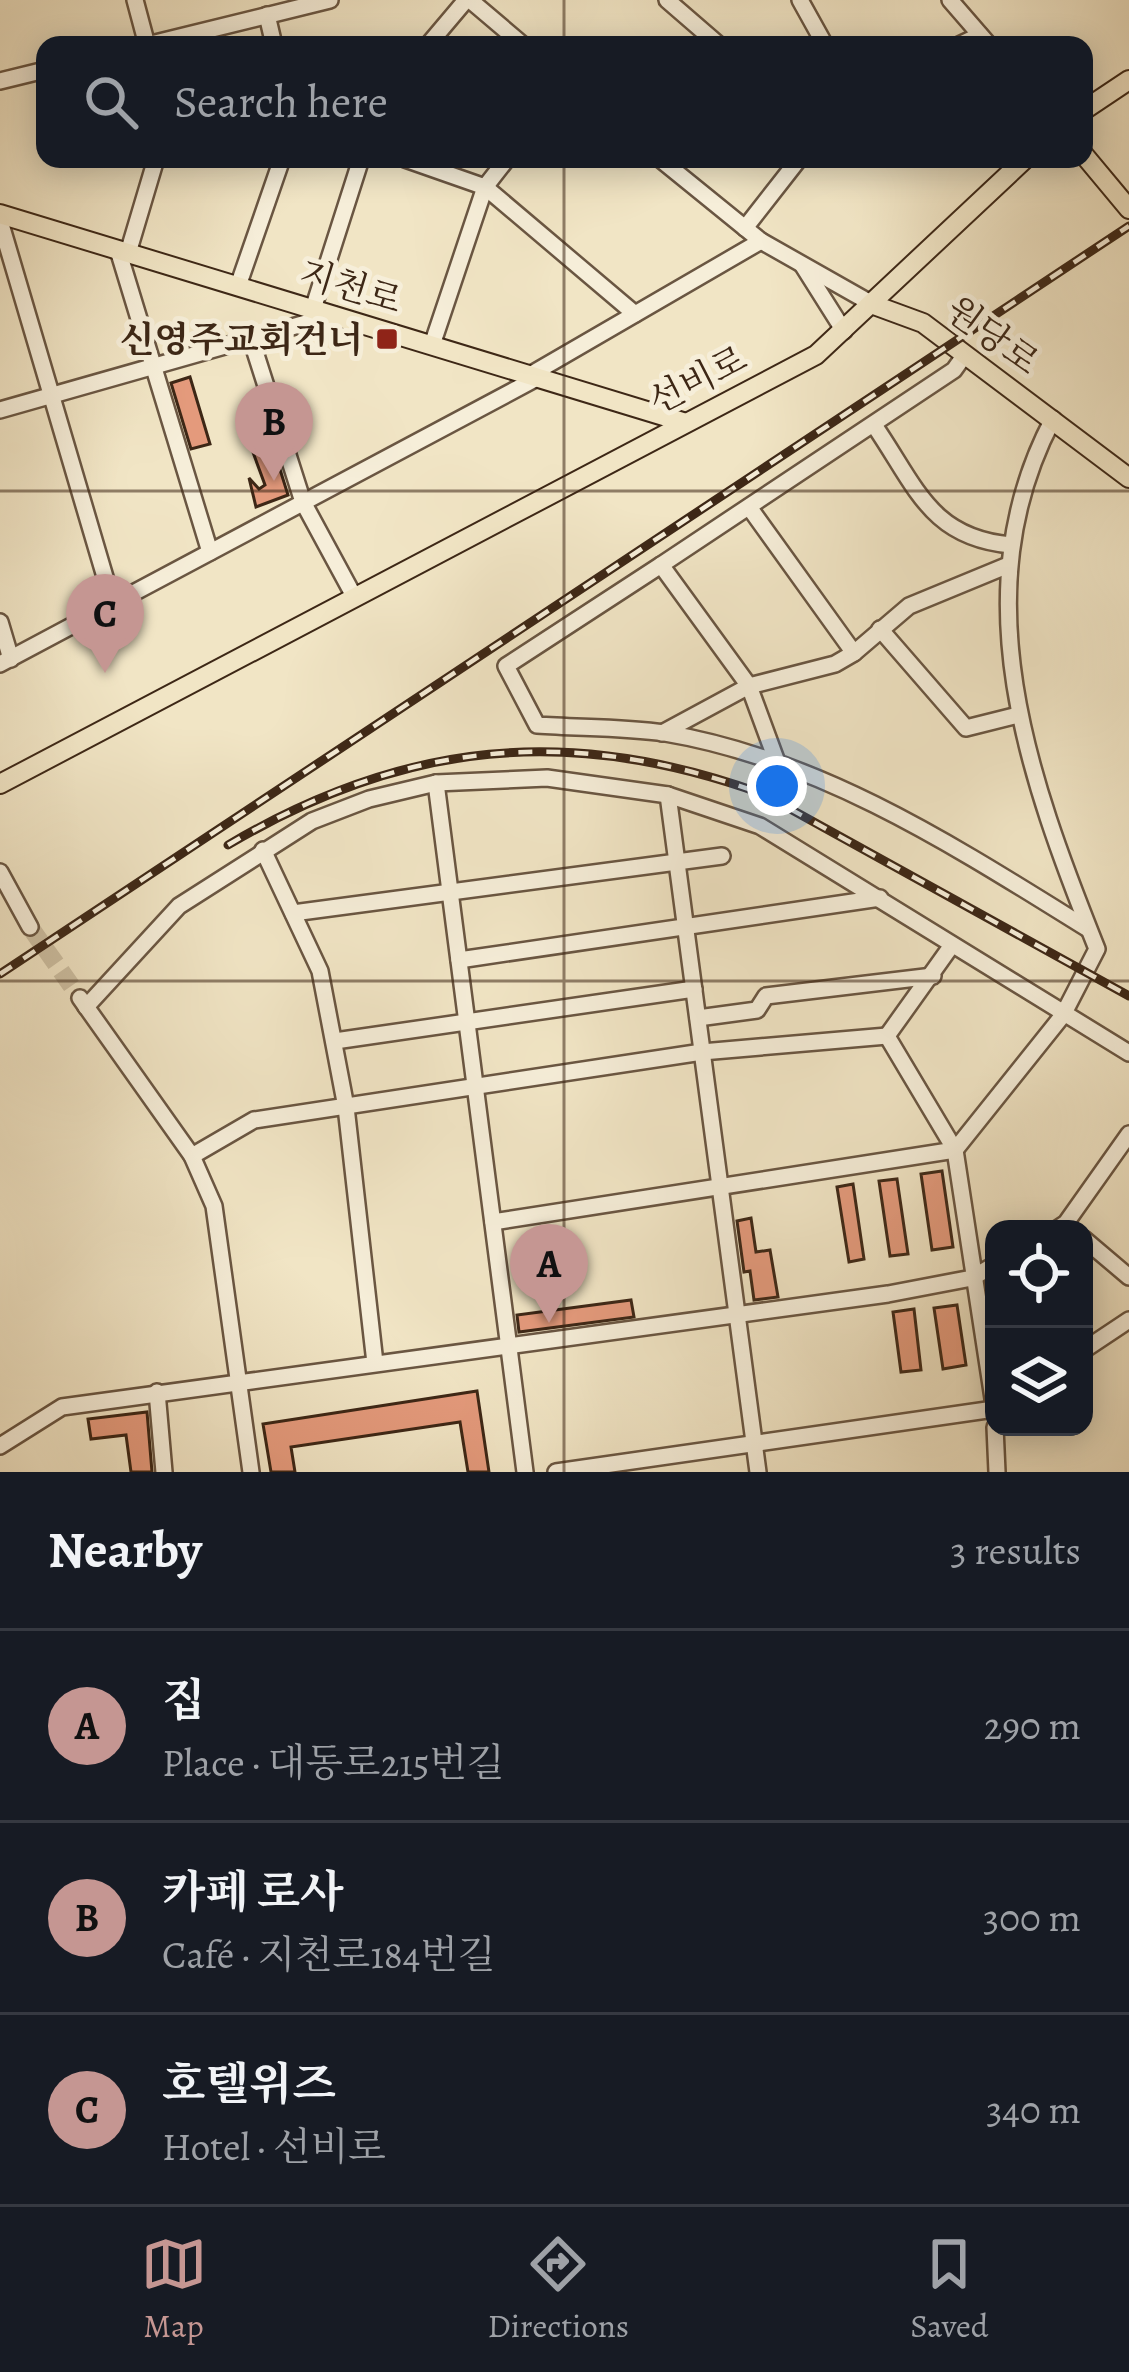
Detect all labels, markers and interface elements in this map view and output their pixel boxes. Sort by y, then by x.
search box [36,36,1093,168]
icon: search [78,69,144,135]
text: Search here [174,71,388,133]
street label: 지천로 [294,248,408,325]
street label: 원당로 [936,285,1049,386]
place label: 신영주교회건너 [120,315,363,364]
marker: 신영주교회건너 [374,326,400,352]
street label: 선비로 [640,334,755,425]
pin: B [235,382,313,481]
pin: C [66,574,144,673]
your location [747,756,807,816]
map controls [985,1220,1093,1436]
button: locate [985,1220,1093,1328]
pin: A [510,1224,588,1323]
button: layers [985,1328,1093,1436]
text: Nearby [48,1515,202,1585]
text: 3 results [950,1524,1081,1577]
text: 집 [162,1669,205,1731]
text: A [75,1699,99,1752]
text: 290 m [984,1699,1081,1752]
text: Place · 대동로215번길 [162,1736,505,1789]
text: 카페 로사 [162,1861,344,1923]
text: B [75,1891,99,1944]
text: 300 m [983,1891,1081,1944]
text: Café · 지천로184번길 [162,1928,496,1981]
text: 호텔위즈 [162,2053,336,2115]
text: C [75,2083,99,2136]
text: 340 m [986,2083,1081,2136]
text: Hotel · 선비로 [162,2120,386,2173]
tab: Map [141,2231,207,2348]
tab: Directions [488,2231,629,2348]
tab: Saved [910,2231,988,2348]

